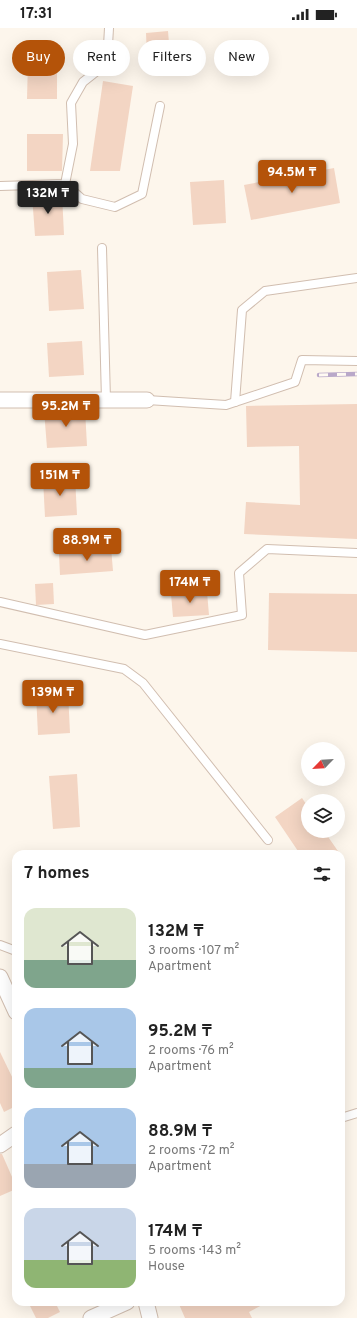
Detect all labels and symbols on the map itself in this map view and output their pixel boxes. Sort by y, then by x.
pin: 94.5M ₸ [255,160,329,194]
pin: 132M ₸ [15,181,81,215]
pin: 95.2M ₸ [29,394,103,428]
pin: 151M ₸ [27,463,93,497]
pin: 88.9M ₸ [50,528,124,562]
pin: 174M ₸ [157,570,223,604]
pin: 139M ₸ [20,680,86,714]
north arrow [301,742,345,786]

